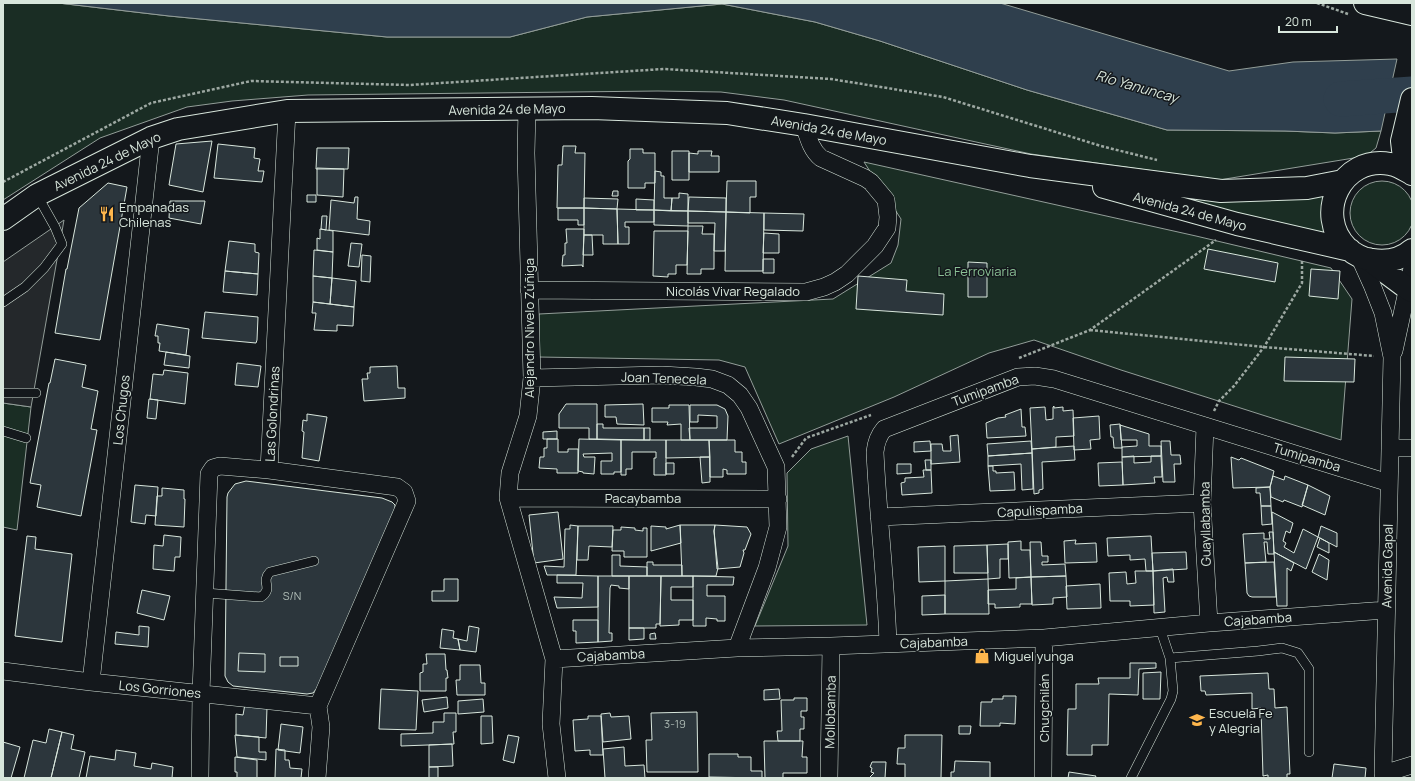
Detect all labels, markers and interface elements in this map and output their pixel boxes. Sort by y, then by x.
scale bar [1279,8,1337,34]
text: 20 m [1285,13,1312,30]
water label: Río Yanuncay [1094,65,1183,108]
street label: Avenida 24 de Mayo [448,99,566,119]
street label: Avenida 24 de Mayo [770,111,889,149]
street label: Avenida 24 de Mayo [50,127,164,195]
street label: Avenida 24 de Mayo [1131,187,1249,235]
place label: Empanadas Chilenas [119,198,189,231]
restaurant icon: Empanadas Chilenas [98,205,116,223]
street label: Alejandro Nivelo Zúñiga [520,258,538,398]
park label: La Ferroviaria [938,262,1016,280]
street label: Nicolás Vivar Regalado [666,282,800,300]
street label: Las Golondrinas [261,366,284,462]
street label: Joan Tenecela [621,368,707,388]
street label: Tumipamba [949,370,1021,410]
street label: Los Chugos [108,374,134,446]
street label: Tumipamba [1271,438,1343,476]
street label: Guayllabamba [1195,481,1215,567]
street label: Pacaybamba [605,489,681,507]
street label: Capulispamba [997,499,1083,521]
street label: Avenida Gapal [1377,524,1397,608]
house number: S/N [283,588,301,603]
street label: Cajabamba [1224,608,1292,630]
street label: Cajabamba [900,632,968,652]
street label: Cajabamba [577,644,645,666]
shop icon: Miguel yunga [973,647,991,665]
place label: Miguel yunga [994,647,1074,665]
street label: Chugchilán [1035,674,1053,742]
street label: Mollobamba [820,675,840,749]
street label: Los Gorriones [118,676,202,702]
place label: Escuela Fe y Alegria [1209,704,1273,737]
school or university icon: Escuela Fe y Alegria [1188,711,1206,729]
house number: 3-19 [664,716,686,731]

